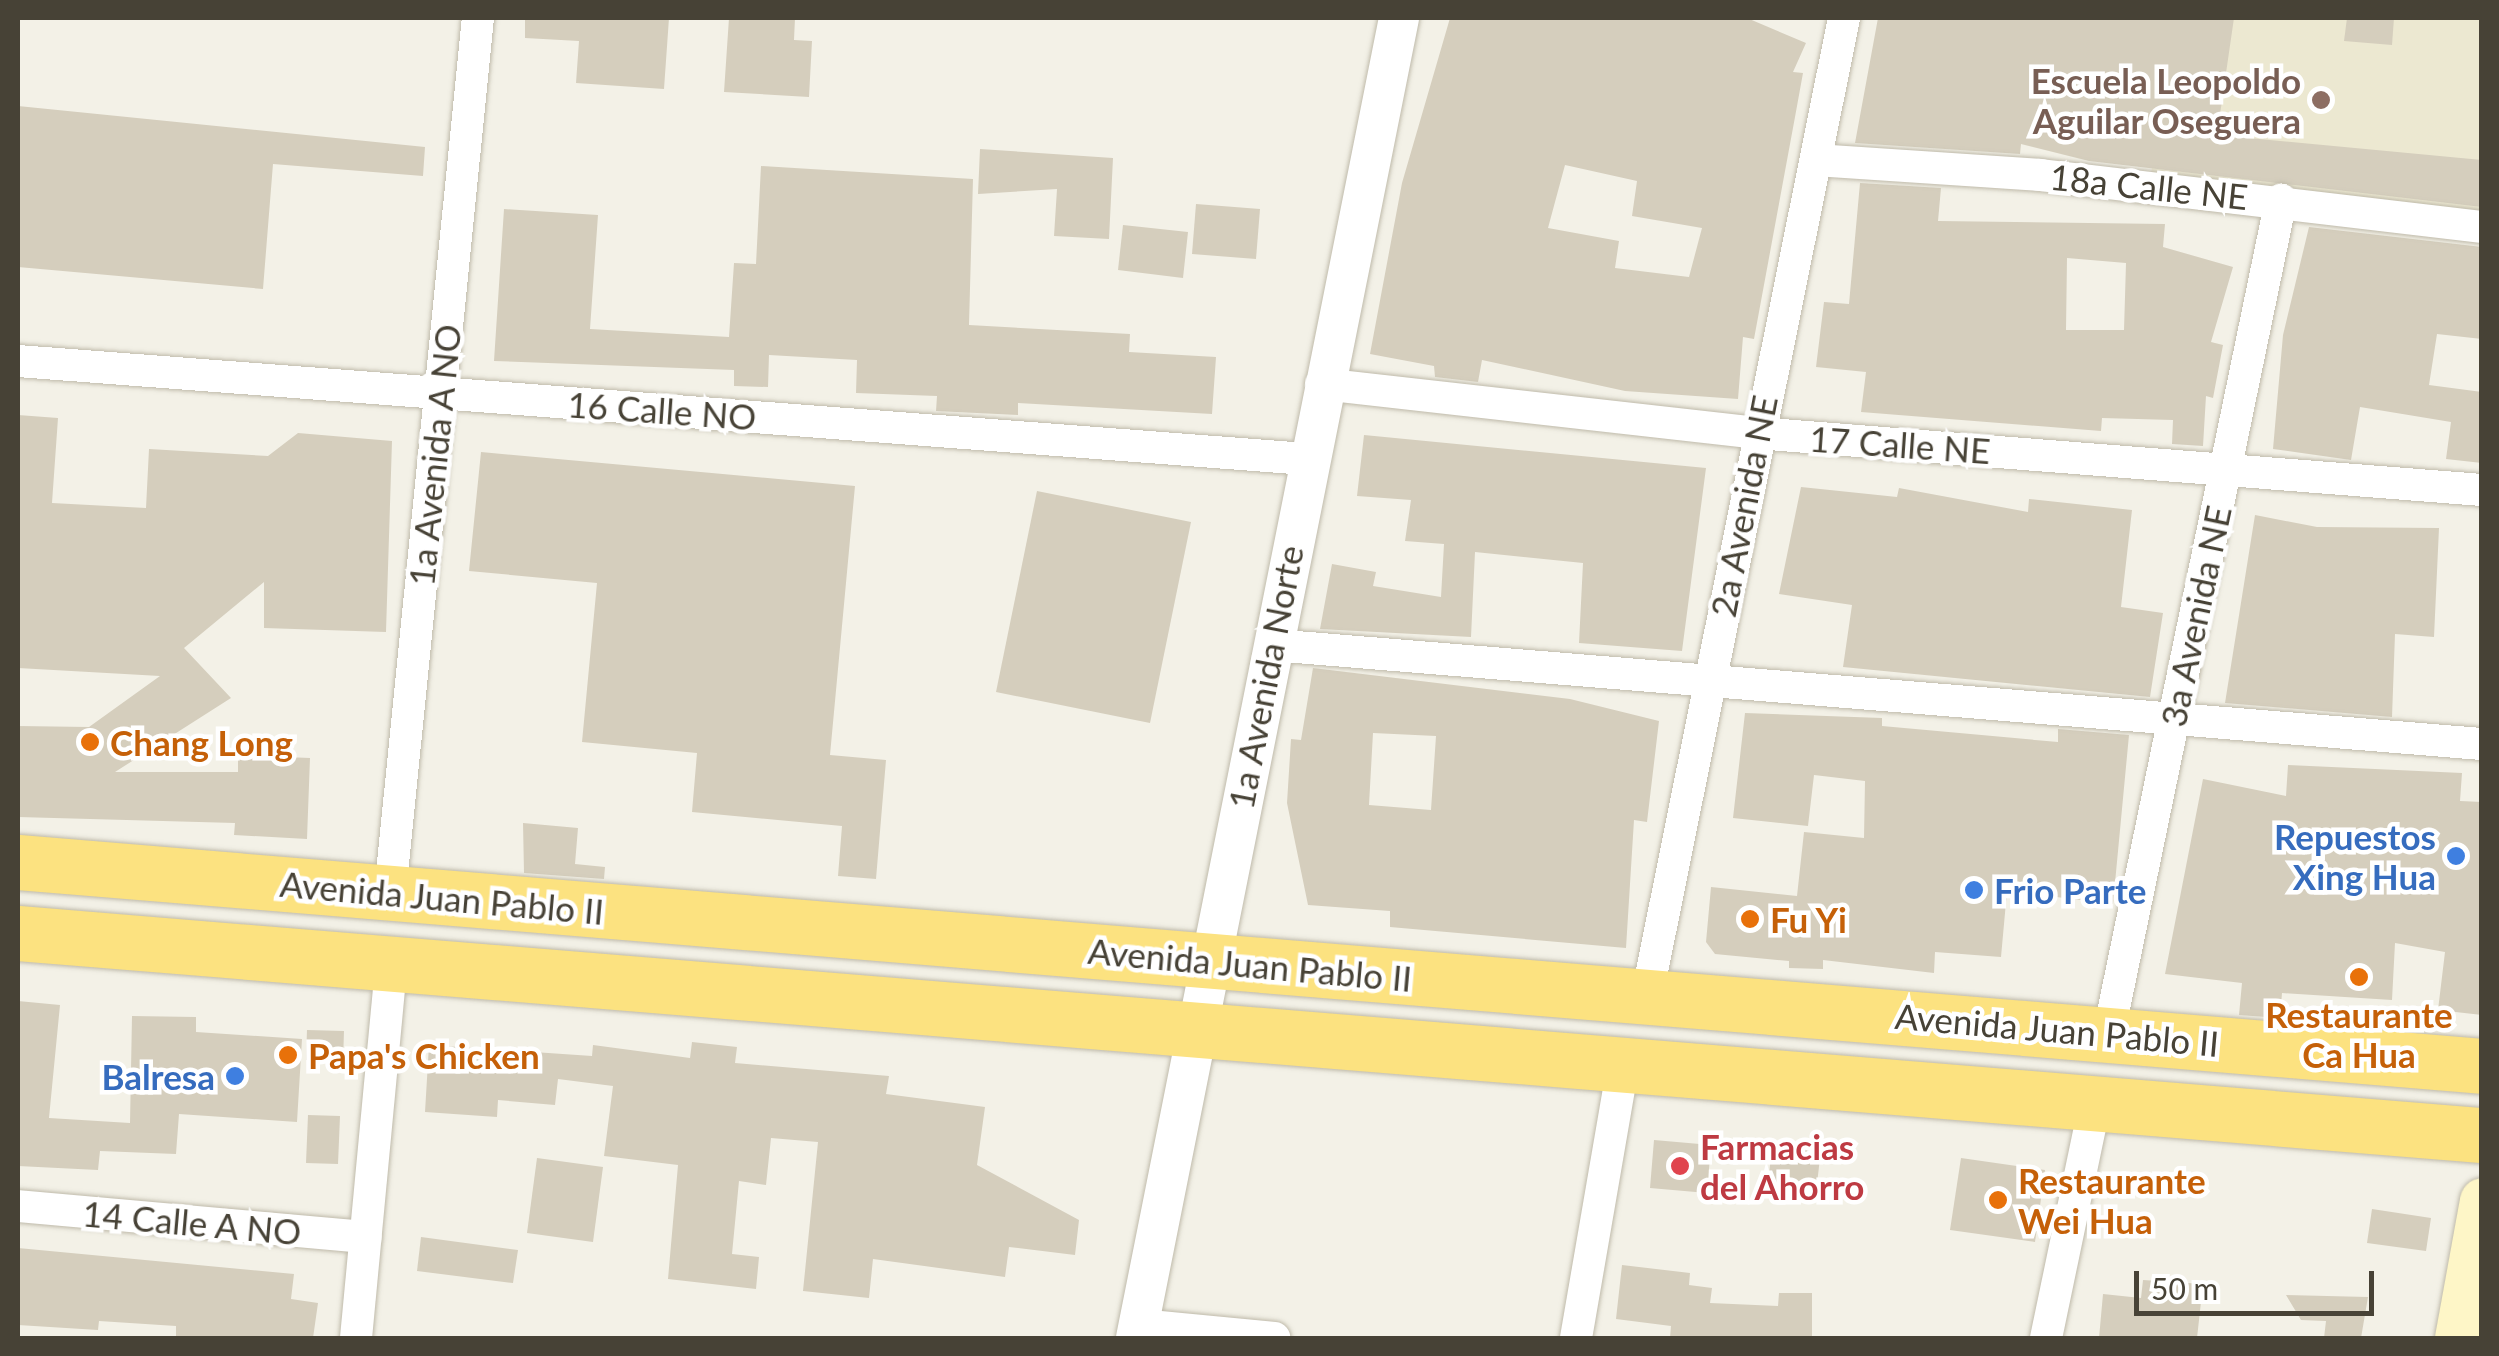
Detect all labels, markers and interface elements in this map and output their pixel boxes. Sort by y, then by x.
place label: Escuela Leopoldo Aguilar Oseguera [2031,59,2301,141]
marker: Escuela Leopoldo Aguilar Oseguera [2310,89,2332,111]
street label: 18a Calle NE [2048,155,2250,217]
street label: 1a Avenida A NO [399,320,469,590]
street label: 16 Calle NO [566,382,758,438]
street label: 2a Avenida NE [1701,391,1785,621]
street label: 17 Calle NE [1808,417,1992,471]
street label: 3a Avenida NE [2151,501,2239,731]
street label: 1a Avenida Norte [1219,541,1311,813]
place label: Chang Long [110,721,293,763]
marker: Chang Long [79,731,101,753]
place label: Repuestos Xing Hua [2274,815,2436,897]
marker: Repuestos Xing Hua [2445,845,2467,867]
street label: Avenida Juan Pablo II [278,862,606,932]
place label: Frio Parte [1994,869,2146,911]
marker: Frio Parte [1963,879,1985,901]
place label: Fu Yi [1770,898,1848,940]
marker: Fu Yi [1739,908,1761,930]
street label: Avenida Juan Pablo II [1086,929,1414,999]
marker: Restaurante Ca Hua [2348,966,2370,988]
place label: Restaurante Ca Hua [2265,993,2453,1075]
street label: Avenida Juan Pablo II [1893,994,2221,1064]
place label: Papa's Chicken [308,1034,540,1076]
marker: Papa's Chicken [277,1044,299,1066]
place label: Balresa [101,1055,215,1097]
marker: Balresa [224,1065,246,1087]
place label: Farmacias del Ahorro [1700,1125,1866,1207]
marker: Farmacias del Ahorro [1669,1155,1691,1177]
place label: Restaurante Wei Hua [2018,1159,2206,1241]
marker: Restaurante Wei Hua [1987,1189,2009,1211]
street label: 14 Calle A NO [80,1191,304,1253]
scale bar [2139,1251,2379,1313]
text: 50 m [2151,1270,2218,1306]

